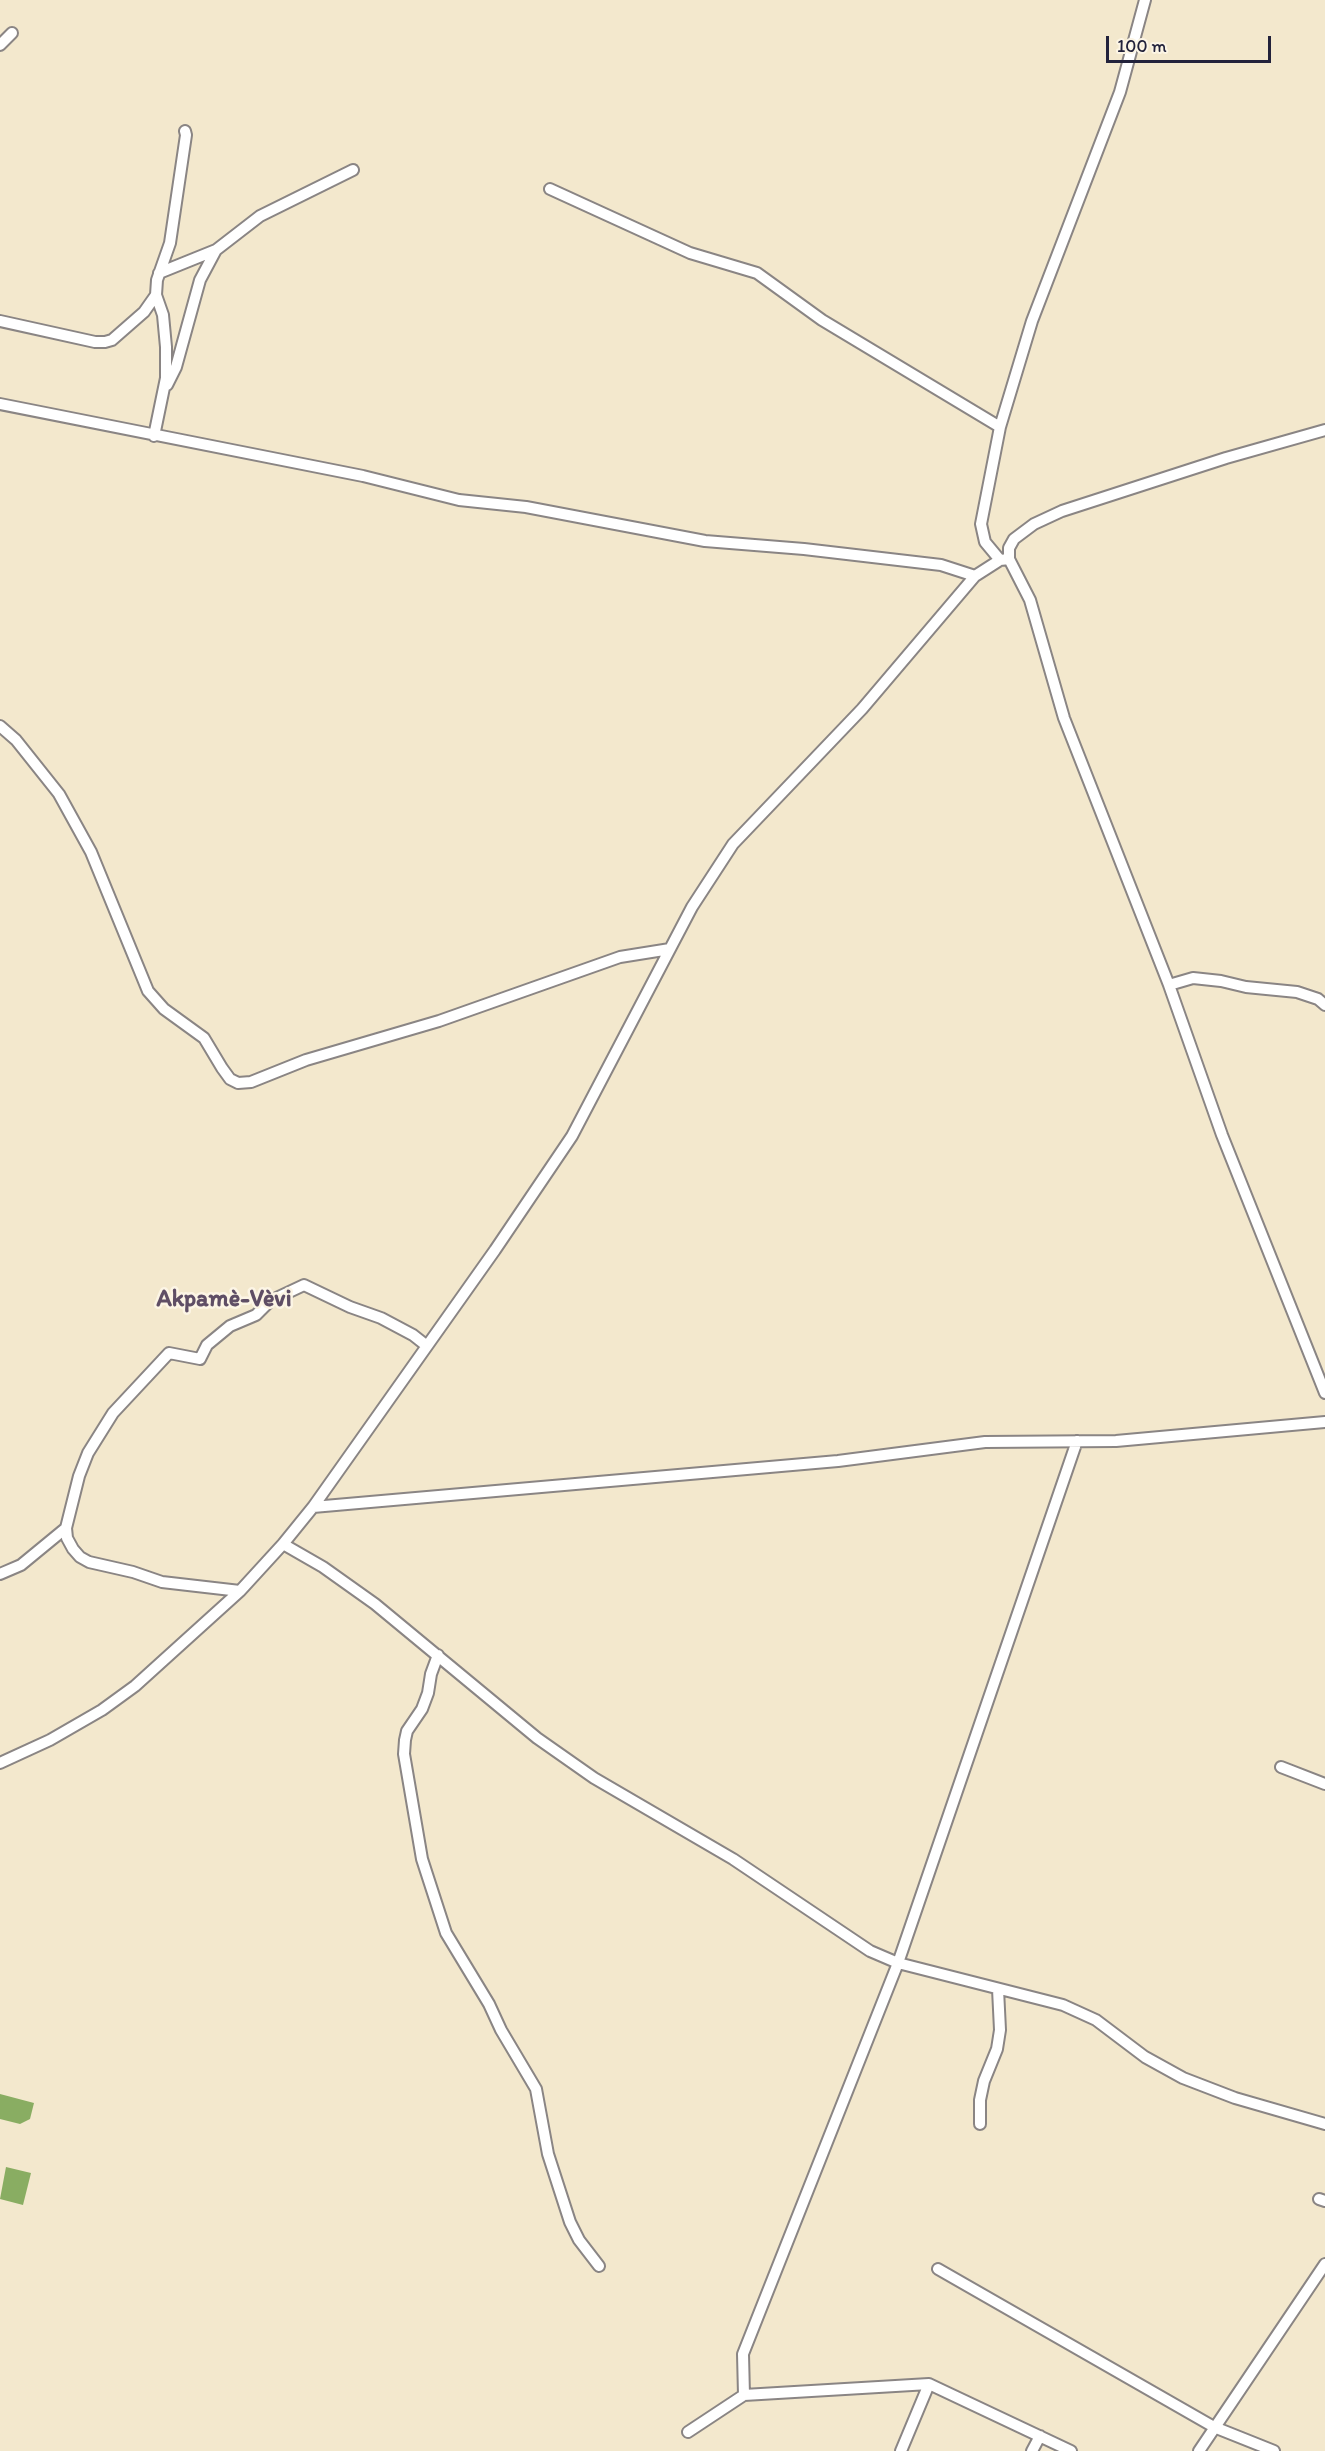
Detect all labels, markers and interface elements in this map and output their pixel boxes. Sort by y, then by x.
scale bar [1109,24,1274,62]
text: 100 m [1117,35,1167,57]
district label: Akpamè-Vèvi [156,1286,292,1314]

